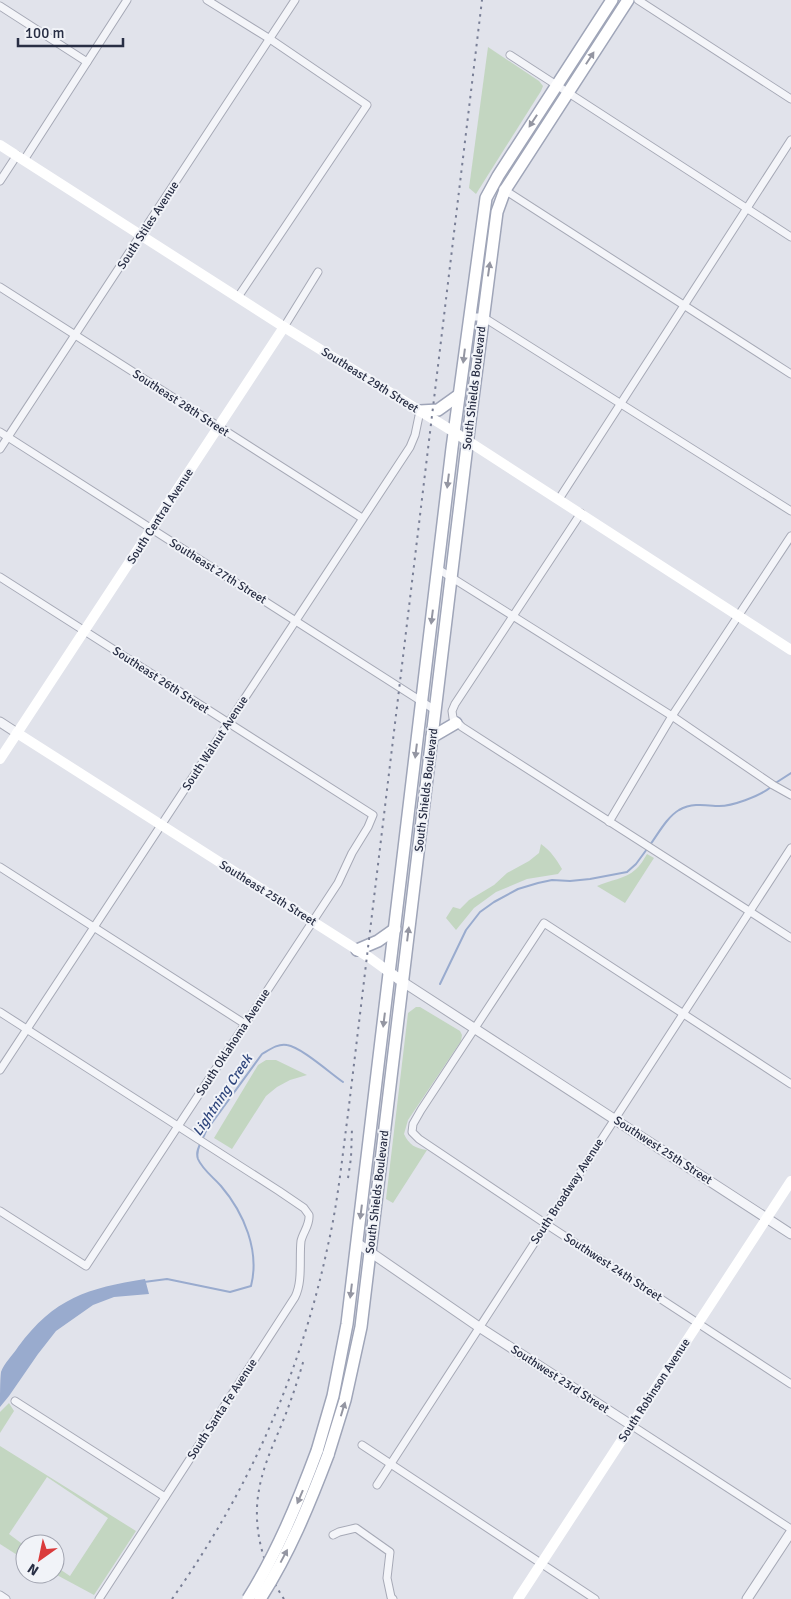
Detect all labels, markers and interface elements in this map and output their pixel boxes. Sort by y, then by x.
scale bar [18,15,122,47]
text: 100 m [25,24,65,42]
one-way arrow [586,52,595,65]
one-way arrow [528,115,538,128]
street label: South Stiles Avenue [114,178,182,272]
one-way arrow [486,260,494,276]
street label: South Shields Boulevard [459,325,490,451]
street label: Southeast 29th Street [318,344,421,416]
one-way arrow [460,348,468,364]
street label: Southeast 28th Street [130,367,232,440]
street label: South Central Avenue [124,466,197,567]
one-way arrow [444,473,452,489]
street label: Southeast 27th Street [166,535,269,607]
one-way arrow [428,609,436,625]
street label: Southeast 26th Street [110,644,212,717]
street label: South Walnut Avenue [179,693,252,793]
street label: South Shields Boulevard [411,727,442,853]
one-way arrow [412,743,420,759]
street label: Southeast 25th Street [216,857,319,929]
one-way arrow [404,925,412,941]
street label: South Oklahoma Avenue [193,986,274,1099]
one-way arrow [380,1012,388,1028]
water label: Lightning Creek [189,1050,257,1139]
street label: Southwest 25th Street [611,1113,715,1188]
street label: South Shields Boulevard [362,1129,393,1255]
street label: South Broadway Avenue [528,1136,607,1247]
one-way arrow [357,1205,365,1221]
street label: Southwest 24th Street [561,1230,665,1305]
one-way arrow [347,1283,355,1299]
street label: South Robinson Avenue [615,1336,694,1445]
street label: Southwest 23rd Street [508,1342,612,1417]
street label: South Santa Fe Avenue [184,1356,261,1462]
one-way arrow [339,1401,347,1416]
one-way arrow [295,1490,303,1504]
north arrow [15,1534,65,1584]
one-way arrow [280,1549,288,1564]
text: N [24,1560,42,1579]

